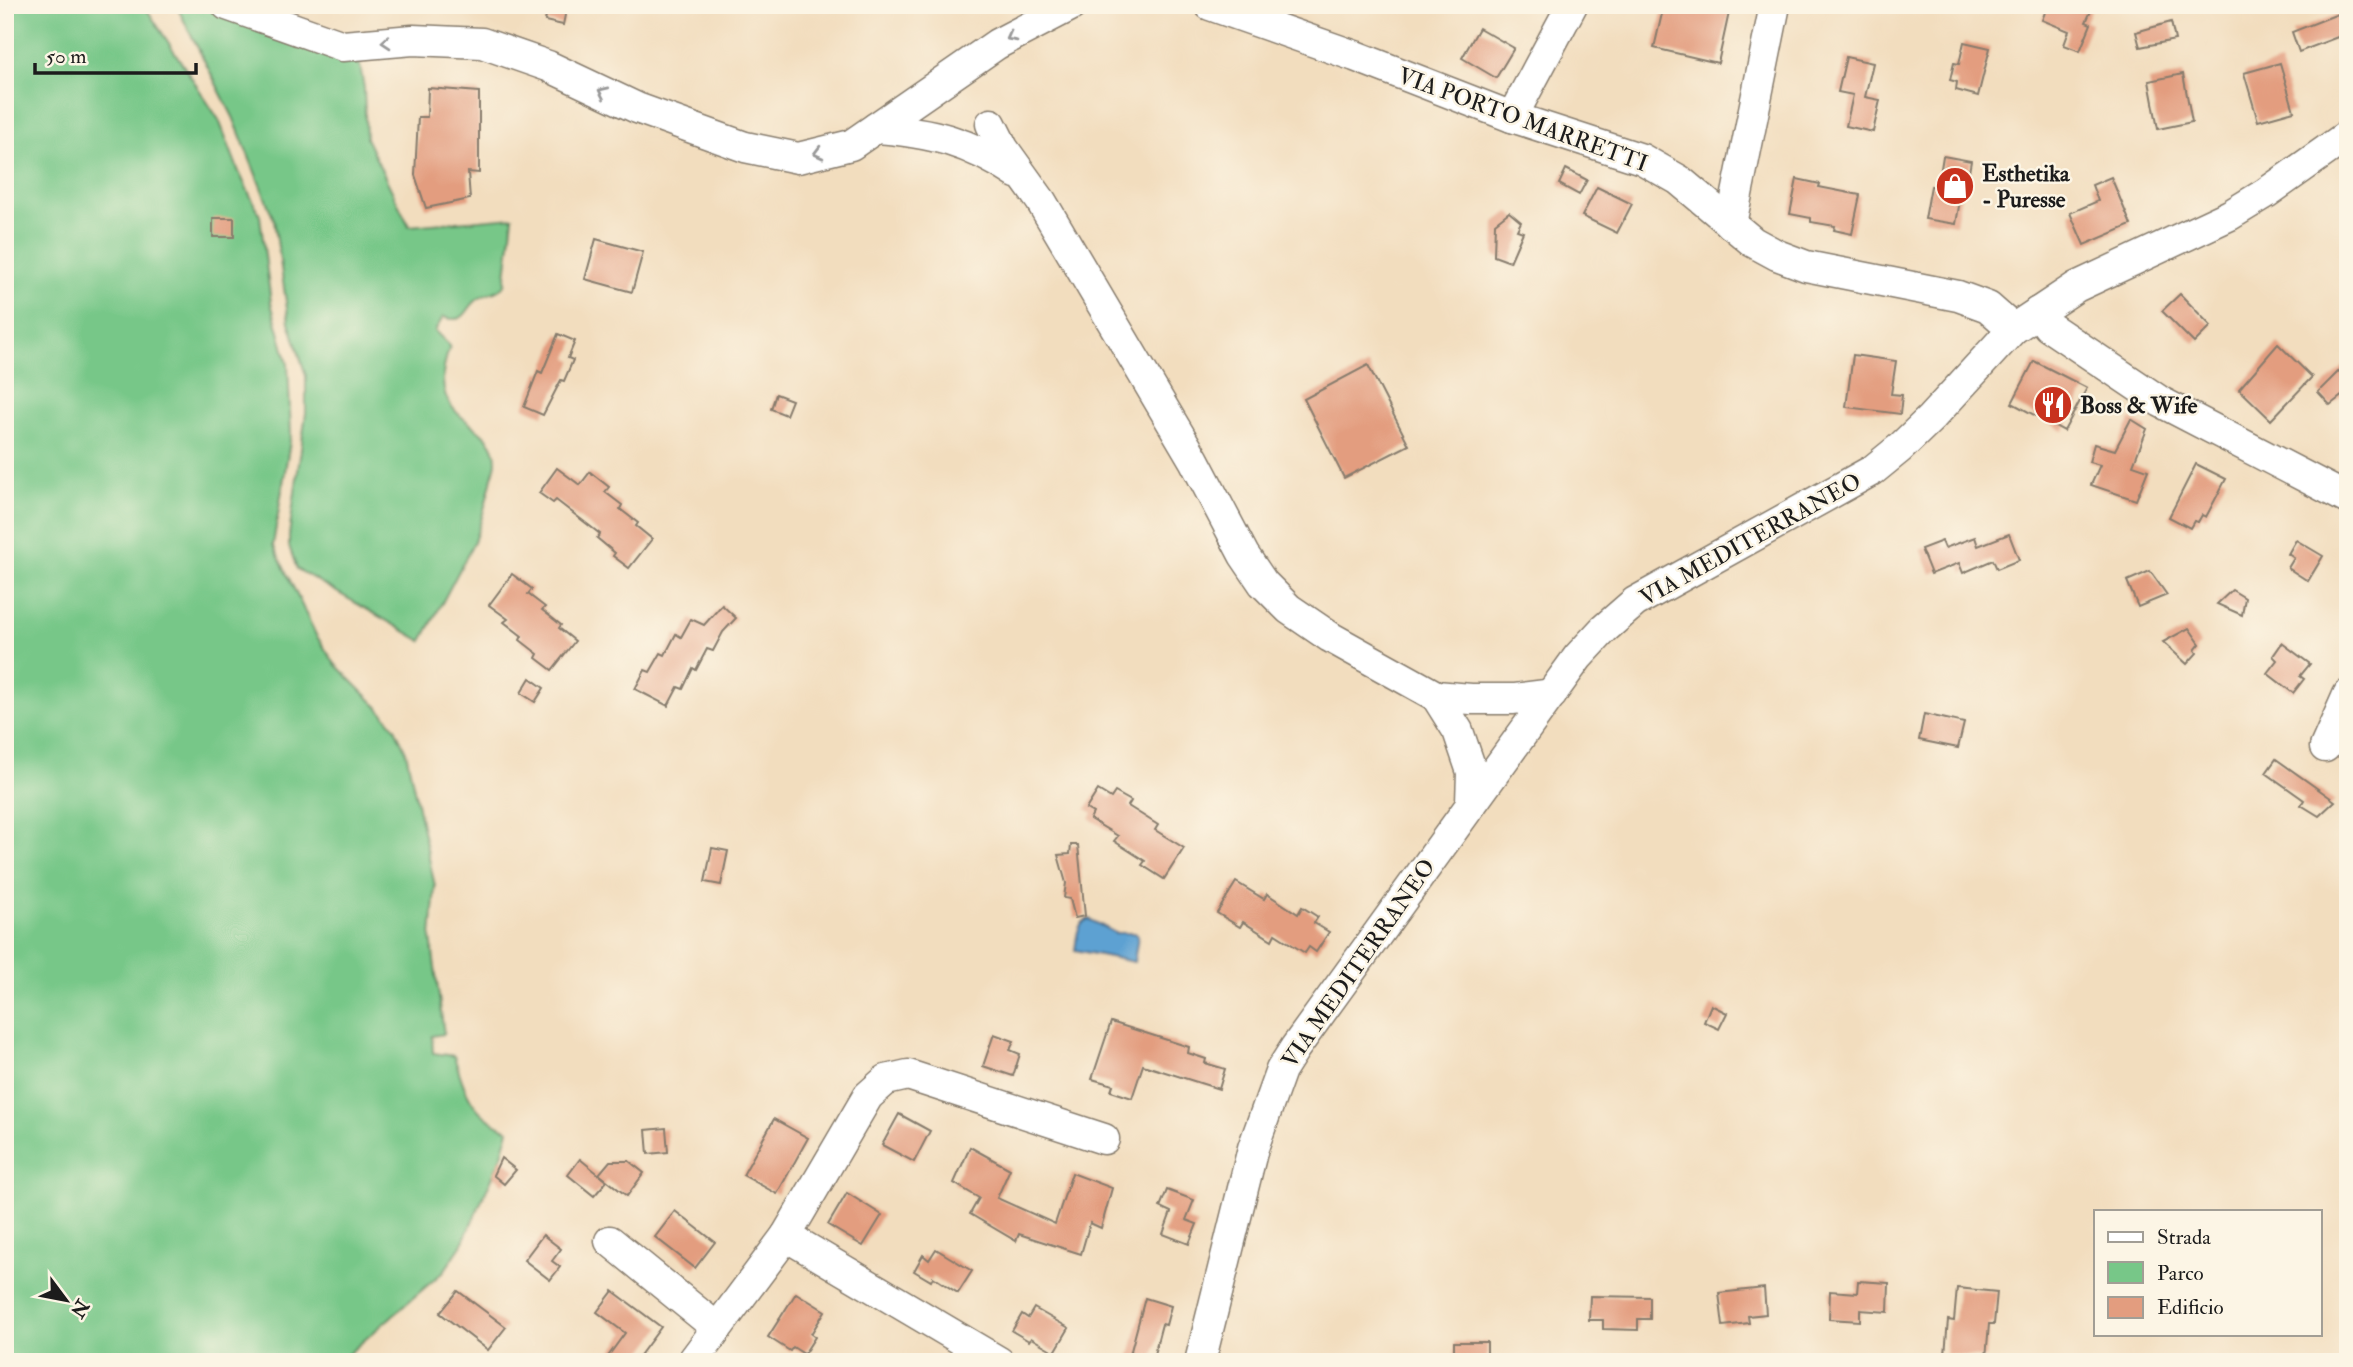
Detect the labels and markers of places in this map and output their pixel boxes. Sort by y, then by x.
place label: Esthetika - Puresse [1982,159,2071,214]
shop icon: Esthetika - Puresse [1934,165,1976,207]
restaurant icon: Boss & Wife [2032,384,2074,426]
place label: Boss & Wife [2080,391,2198,420]

